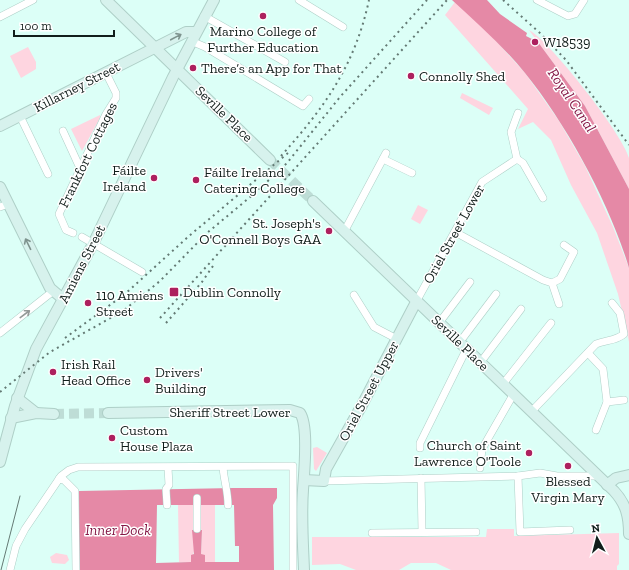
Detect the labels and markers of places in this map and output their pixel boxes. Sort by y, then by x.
marker: Marino College of Further Education [258,11,268,21]
place label: Marino College of Further Education [207,23,319,56]
place label: W18539 [543,34,590,51]
marker: W18539 [530,37,540,47]
place label: There’s an App for That [201,60,343,77]
marker: There’s an App for That [188,63,198,73]
place label: Connolly Shed [419,68,506,85]
marker: Connolly Shed [406,71,416,81]
place label: Fáilte Ireland [103,162,146,195]
place label: Fáilte Ireland Catering College [204,164,305,197]
marker: Fáilte Ireland [149,173,159,183]
marker: Fáilte Ireland Catering College [191,175,201,185]
place label: St. Joseph's O'Connell Boys GAA [199,215,322,248]
marker: St. Joseph's O'Connell Boys GAA [324,226,334,236]
place label: Dublin Connolly [183,284,282,301]
marker: Dublin Connolly [168,286,180,298]
place label: 110 Amiens Street [96,287,163,320]
marker: 110 Amiens Street [83,298,93,308]
place label: Irish Rail Head Office [61,356,131,389]
place label: Drivers' Building [155,364,207,397]
marker: Irish Rail Head Office [48,367,58,377]
marker: Drivers' Building [142,375,152,385]
place label: Custom House Plaza [120,422,193,455]
marker: Custom House Plaza [107,433,117,443]
place label: Church of Saint Lawrence O'Toole [414,437,522,470]
marker: Church of Saint Lawrence O'Toole [524,448,534,458]
marker: Blessed Virgin Mary [563,461,573,471]
place label: Blessed Virgin Mary [530,473,606,506]

